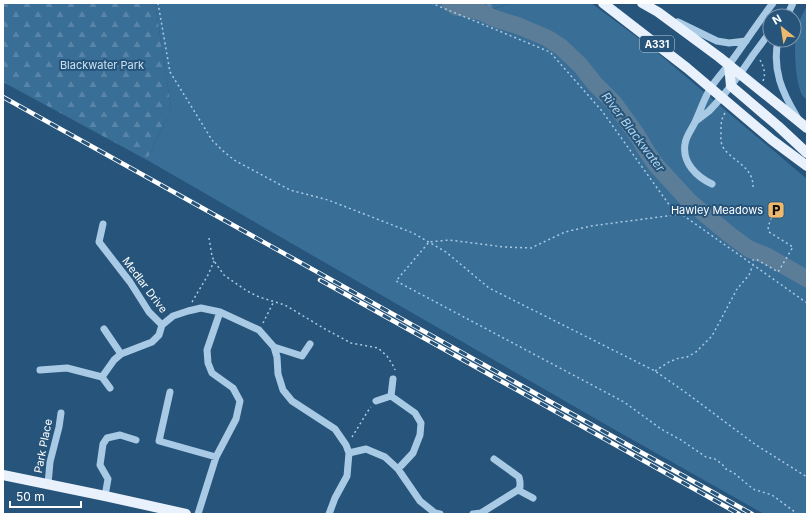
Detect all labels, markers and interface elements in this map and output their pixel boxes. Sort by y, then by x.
north arrow [762,8,802,48]
text: N [770,11,784,27]
road number: A331 [640,36,674,52]
park label: Blackwater Park [60,58,144,72]
water label: River Blackwater [599,89,668,175]
parking icon: Hawley Meadows [766,200,786,220]
place label: Hawley Meadows [671,203,763,217]
street label: Medlar Drive [119,254,171,316]
street label: Park Place [31,418,55,474]
scale bar [10,483,81,509]
text: 50 m [16,489,45,504]

